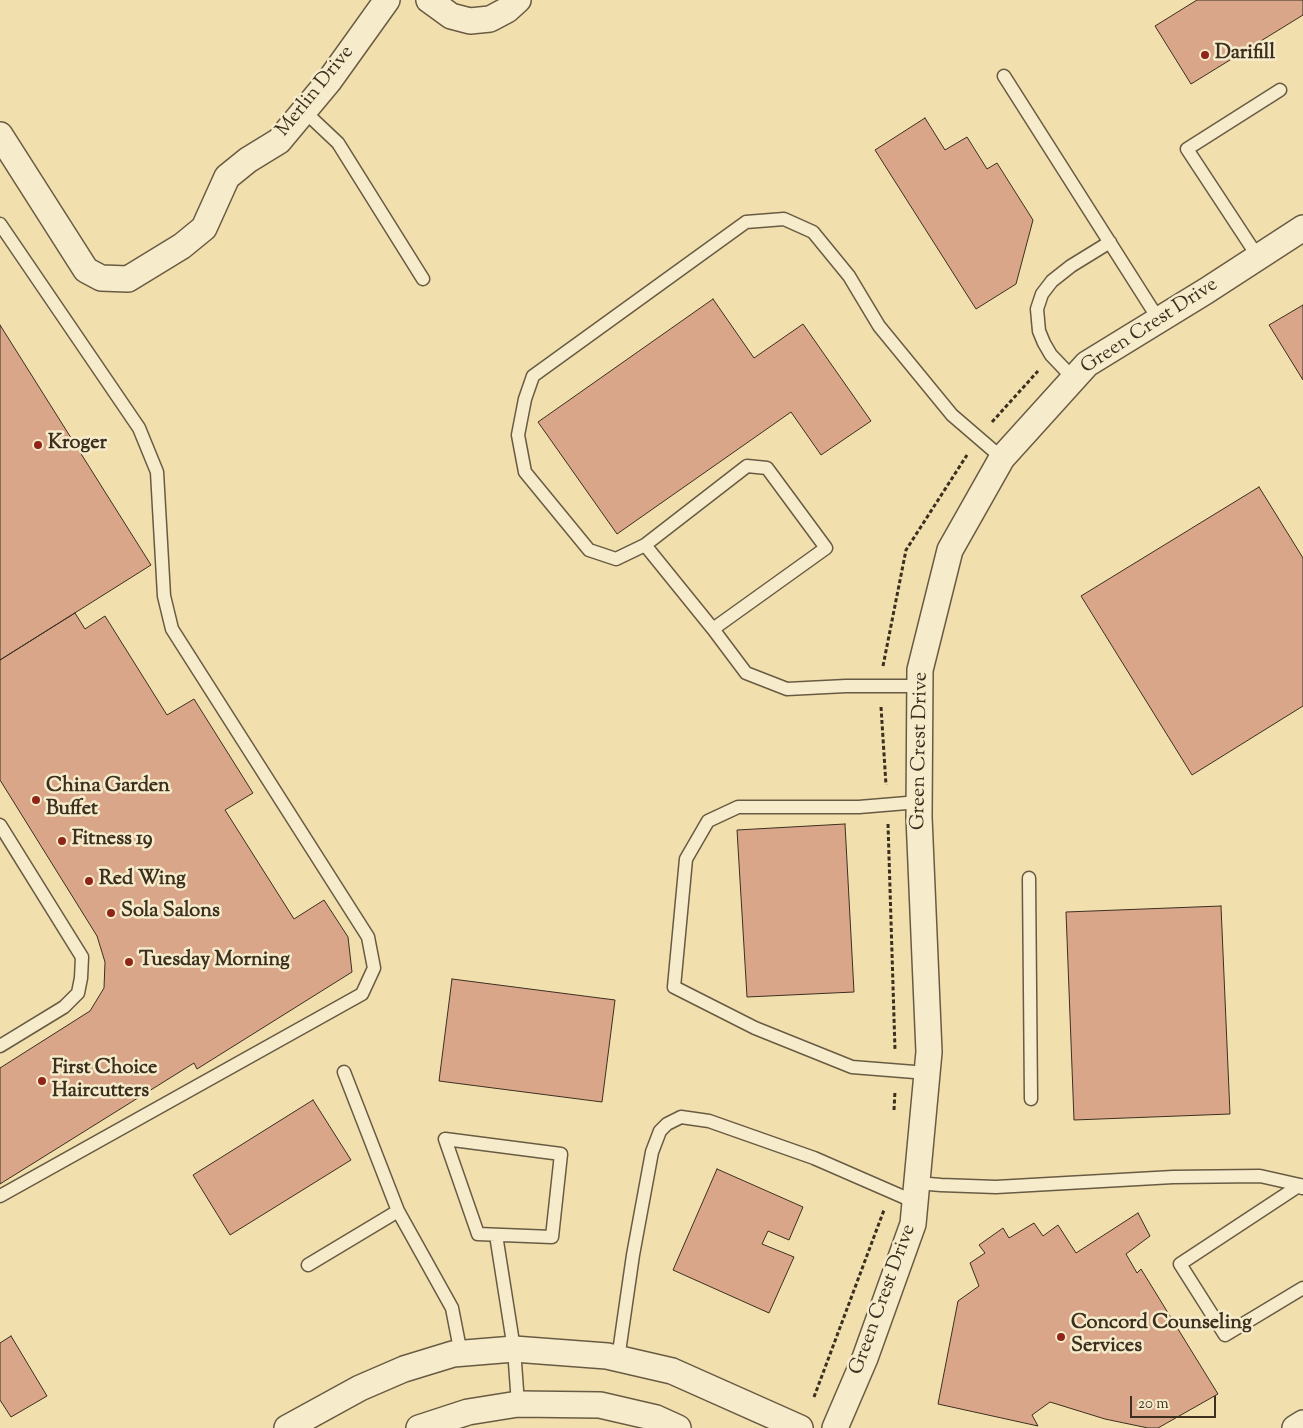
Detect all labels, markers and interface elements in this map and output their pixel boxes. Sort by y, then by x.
street label: Merlin Drive [272,42,360,142]
place label: Darifill [1215,43,1275,67]
marker: Darifill [1199,49,1211,61]
street label: Green Crest Drive [1077,274,1223,380]
place label: Kroger [48,433,107,457]
marker: Kroger [32,439,44,451]
street label: Green Crest Drive [908,672,934,830]
place label: China Garden Buffet [46,776,170,823]
marker: China Garden Buffet [30,794,42,806]
place label: Fitness 19 [72,829,152,853]
marker: Fitness 19 [56,835,68,847]
place label: Red Wing [99,869,186,893]
marker: Red Wing [83,875,95,887]
place label: Sola Salons [121,901,220,925]
marker: Sola Salons [105,907,117,919]
place label: Tuesday Morning [139,950,290,974]
marker: Tuesday Morning [123,956,135,968]
place label: First Choice Haircutters [52,1058,157,1105]
marker: First Choice Haircutters [36,1075,48,1087]
street label: Green Crest Drive [846,1222,922,1378]
place label: Concord Counseling Services [1071,1313,1252,1360]
marker: Concord Counseling Services [1055,1331,1067,1343]
scale bar [1133,1386,1219,1418]
text: 20 m [1138,1394,1169,1415]

